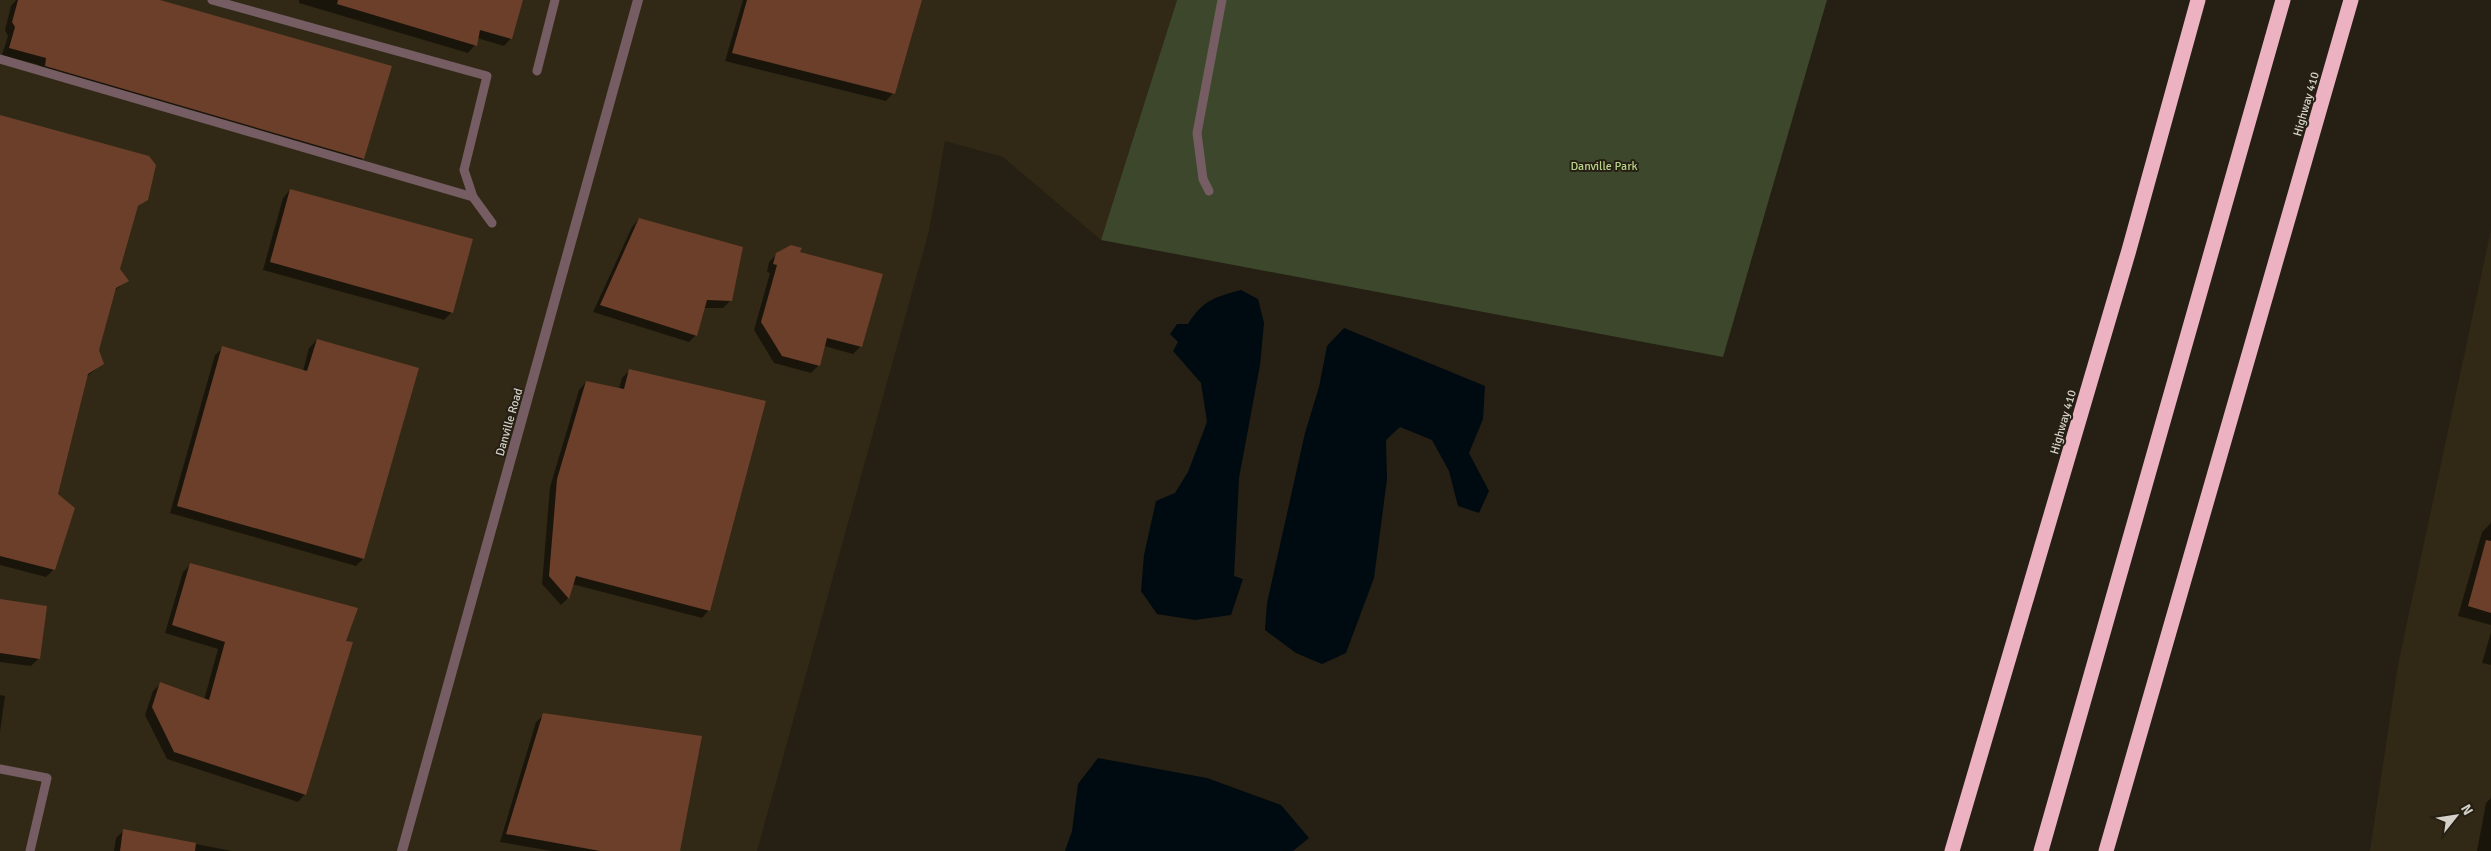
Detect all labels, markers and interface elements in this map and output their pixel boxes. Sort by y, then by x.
street label: Highway 410 [2290,70,2323,138]
park label: Danville Park [1570,159,1638,174]
street label: Danville Road [493,387,526,458]
street label: Highway 410 [2047,388,2080,456]
north arrow [2431,791,2481,841]
text: N [2457,801,2477,818]

